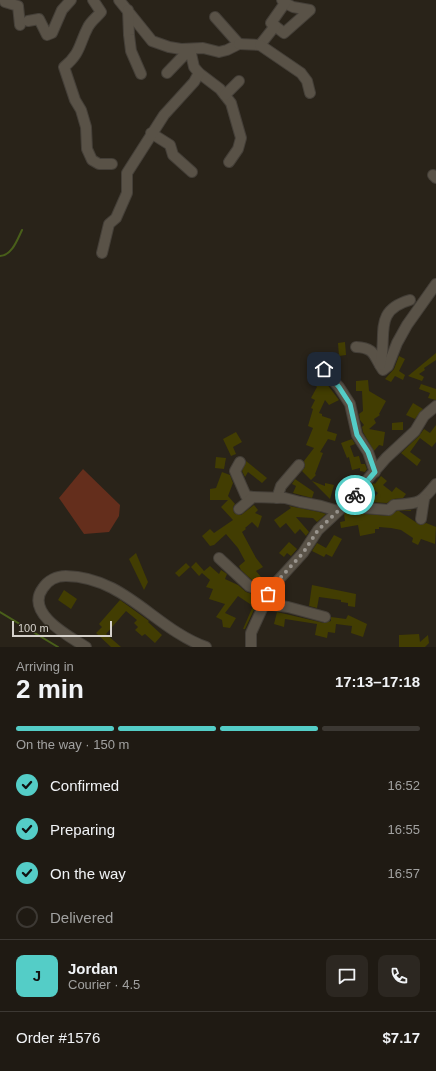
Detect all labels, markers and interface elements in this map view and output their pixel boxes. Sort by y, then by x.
pin [307,352,341,386]
icon: home [313,358,335,380]
courier [335,475,375,515]
icon: bike [344,484,366,506]
pin [251,577,285,611]
icon: bag [257,583,279,605]
scale bar [12,619,112,638]
text: 100 m [18,622,49,634]
text: Arriving in [16,659,74,674]
text: 17:13–17:18 [335,673,420,690]
text: 2 min [16,674,84,704]
text: On the way · 150 m [16,737,129,752]
icon: check [16,774,38,796]
text: Confirmed [50,777,119,794]
text: 16:52 [387,778,420,793]
icon: check [16,818,38,840]
text: Preparing [50,821,115,838]
text: 16:55 [387,822,420,837]
icon: check [16,862,38,884]
text: On the way [50,865,126,882]
text: 16:57 [387,866,420,881]
text: Delivered [50,909,113,926]
button: chat [326,955,368,997]
button: phone [378,955,420,997]
text: Jordan [68,960,118,977]
text: J [33,967,41,984]
text: Courier · 4.5 [68,977,140,992]
text: Order #1576 [16,1029,100,1046]
text: $7.17 [382,1029,420,1046]

